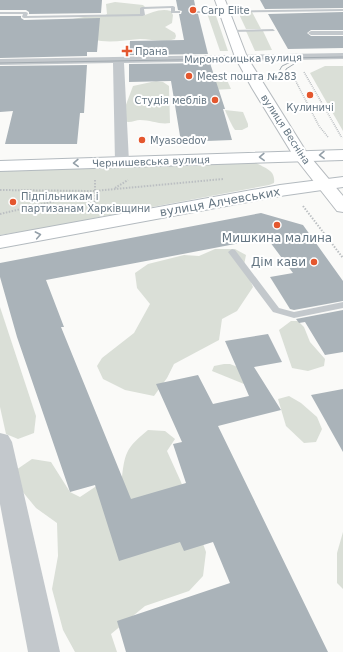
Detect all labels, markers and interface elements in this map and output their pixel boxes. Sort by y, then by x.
marker: Carp Elite [188,5,198,15]
place label: Carp Elite [201,5,250,16]
marker: Прана [122,46,132,56]
place label: Прана [135,46,168,57]
street label: Мироносицька вулиця [184,52,302,65]
marker: Meest пошта №283 [184,71,194,81]
place label: Meest пошта №283 [197,71,297,82]
marker: Кулиничі [305,90,315,100]
street label: вулиця Весніна [259,92,312,166]
place label: Студія меблів [134,95,207,106]
marker: Студія меблів [210,95,220,105]
place label: Кулиничі [286,102,334,113]
marker: Myasoedov [137,135,147,145]
place label: Myasoedov [150,135,207,146]
one-way arrow [319,151,325,159]
one-way arrow [259,152,265,161]
street label: Чернишевська вулиця [92,154,210,169]
one-way arrow [73,159,79,167]
street label: вулиця Алчевських [159,185,281,219]
place label: Підпільникам і партизанам Харківщини [21,191,150,214]
marker: Підпільникам і партизанам Харківщини [8,197,18,207]
marker: Мишкина малина [272,220,282,230]
one-way arrow [35,231,41,240]
place label: Мишкина малина [222,231,332,245]
place label: Дім кави [251,255,306,269]
marker: Дім кави [309,257,319,267]

